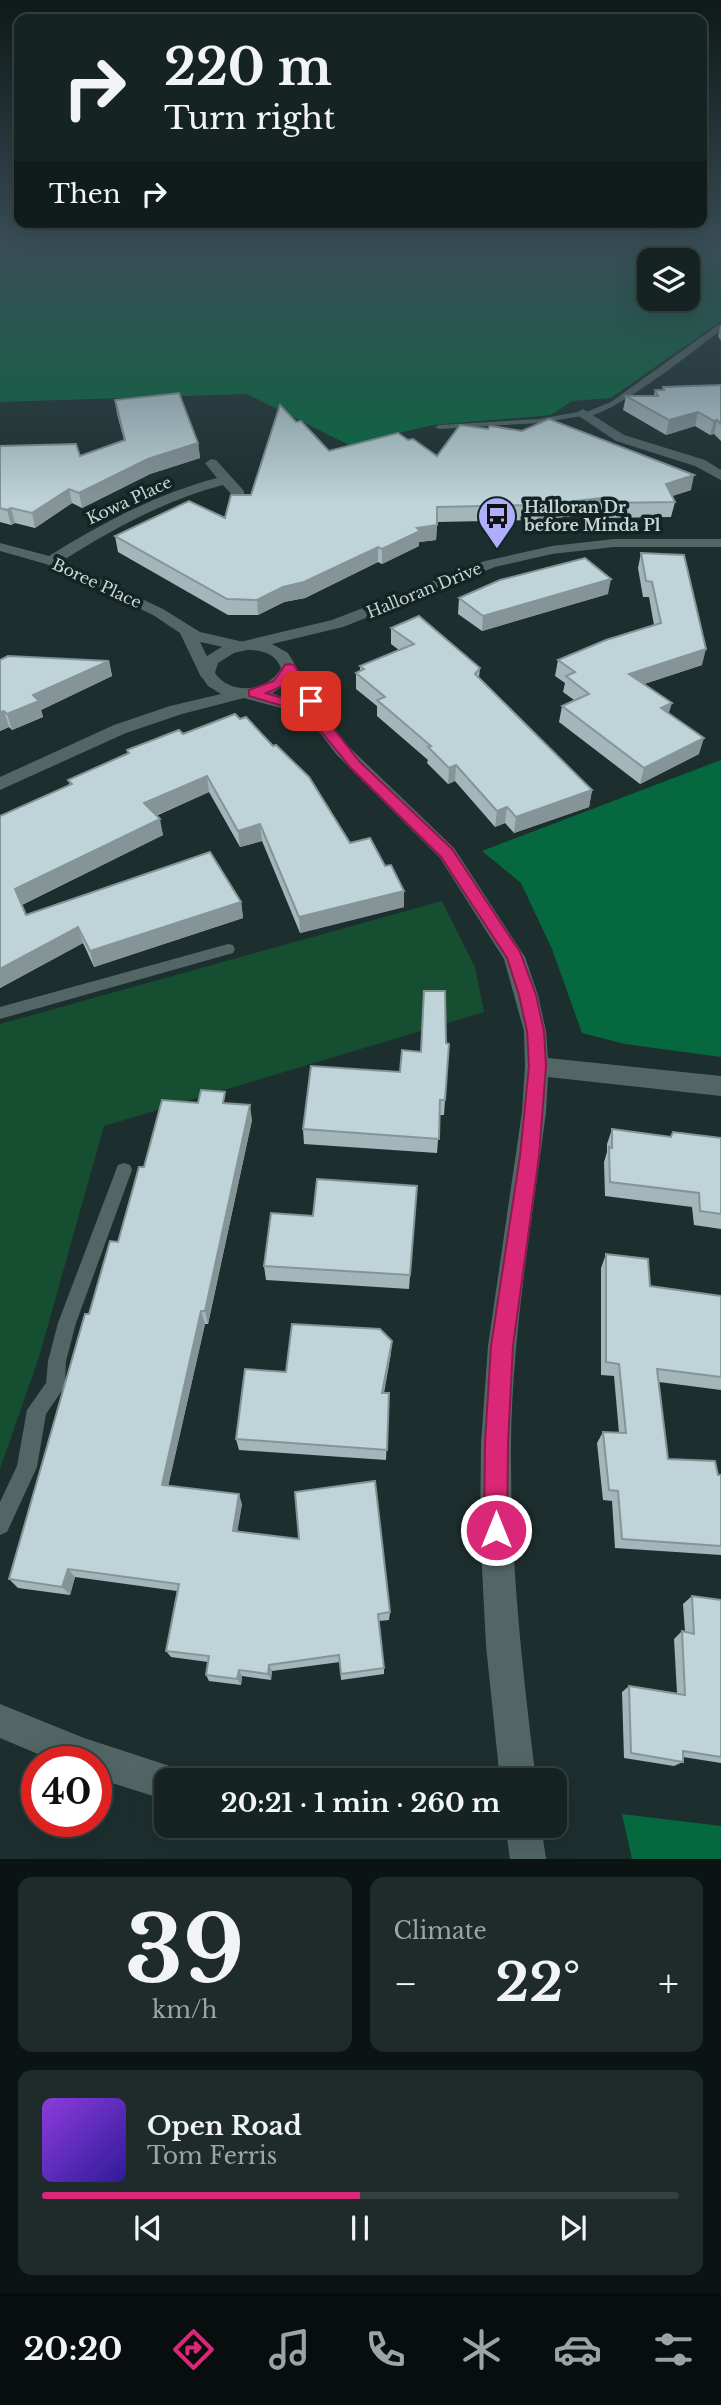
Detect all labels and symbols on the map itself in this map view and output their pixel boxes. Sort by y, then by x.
street label: Kowa Place [83,472,175,528]
bus stop icon: Halloran Dr before Minda Pl [476,495,518,550]
place label: Halloran Dr before Minda Pl [523,497,661,535]
street label: Boree Place [49,554,145,612]
street label: Halloran Drive [364,558,484,622]
pin [281,671,341,731]
position arrow [459,1493,533,1567]
speed limit sign: 40 [21,1746,112,1837]

